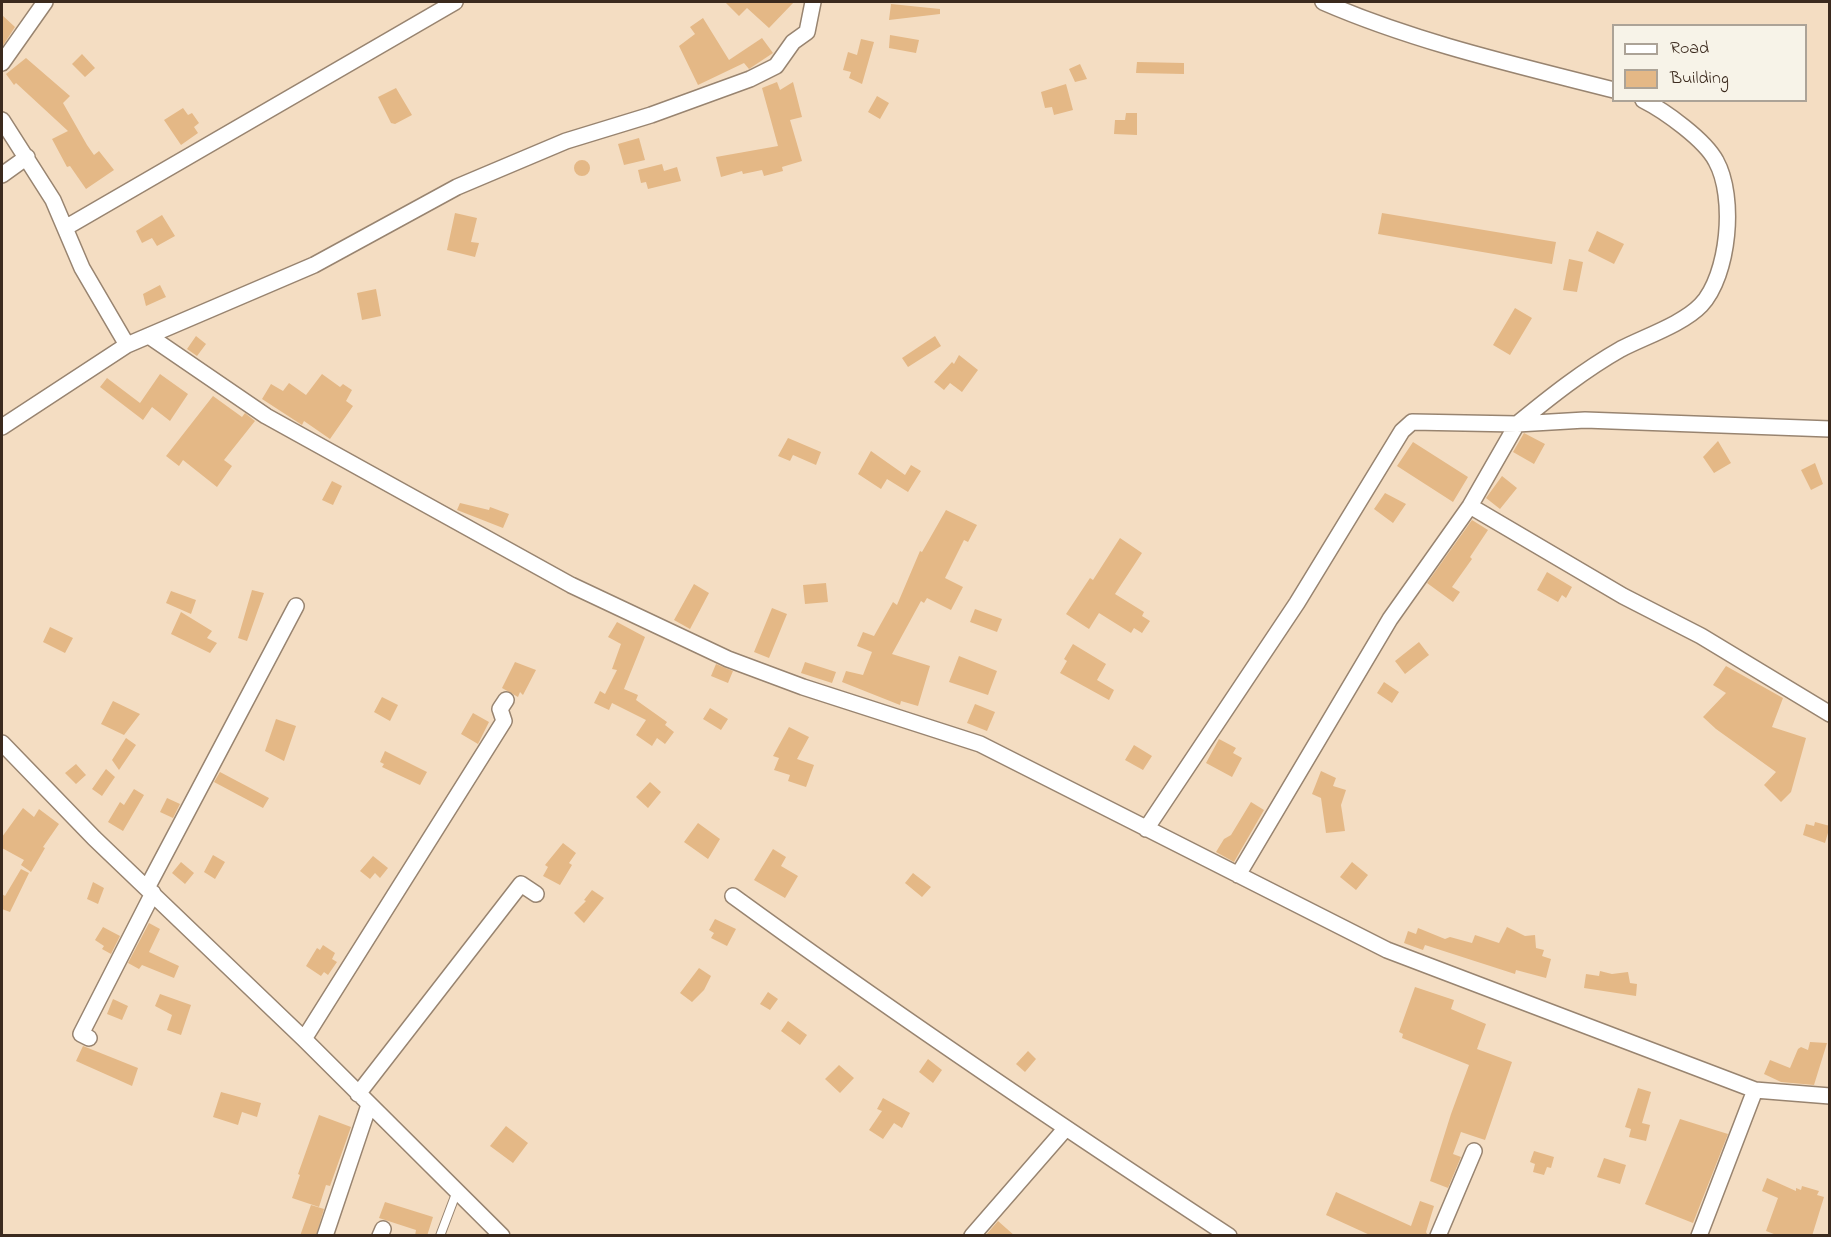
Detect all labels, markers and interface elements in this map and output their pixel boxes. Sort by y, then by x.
legend [1612,24,1807,102]
text: Road [1670,36,1709,62]
text: Building [1670,66,1729,92]

